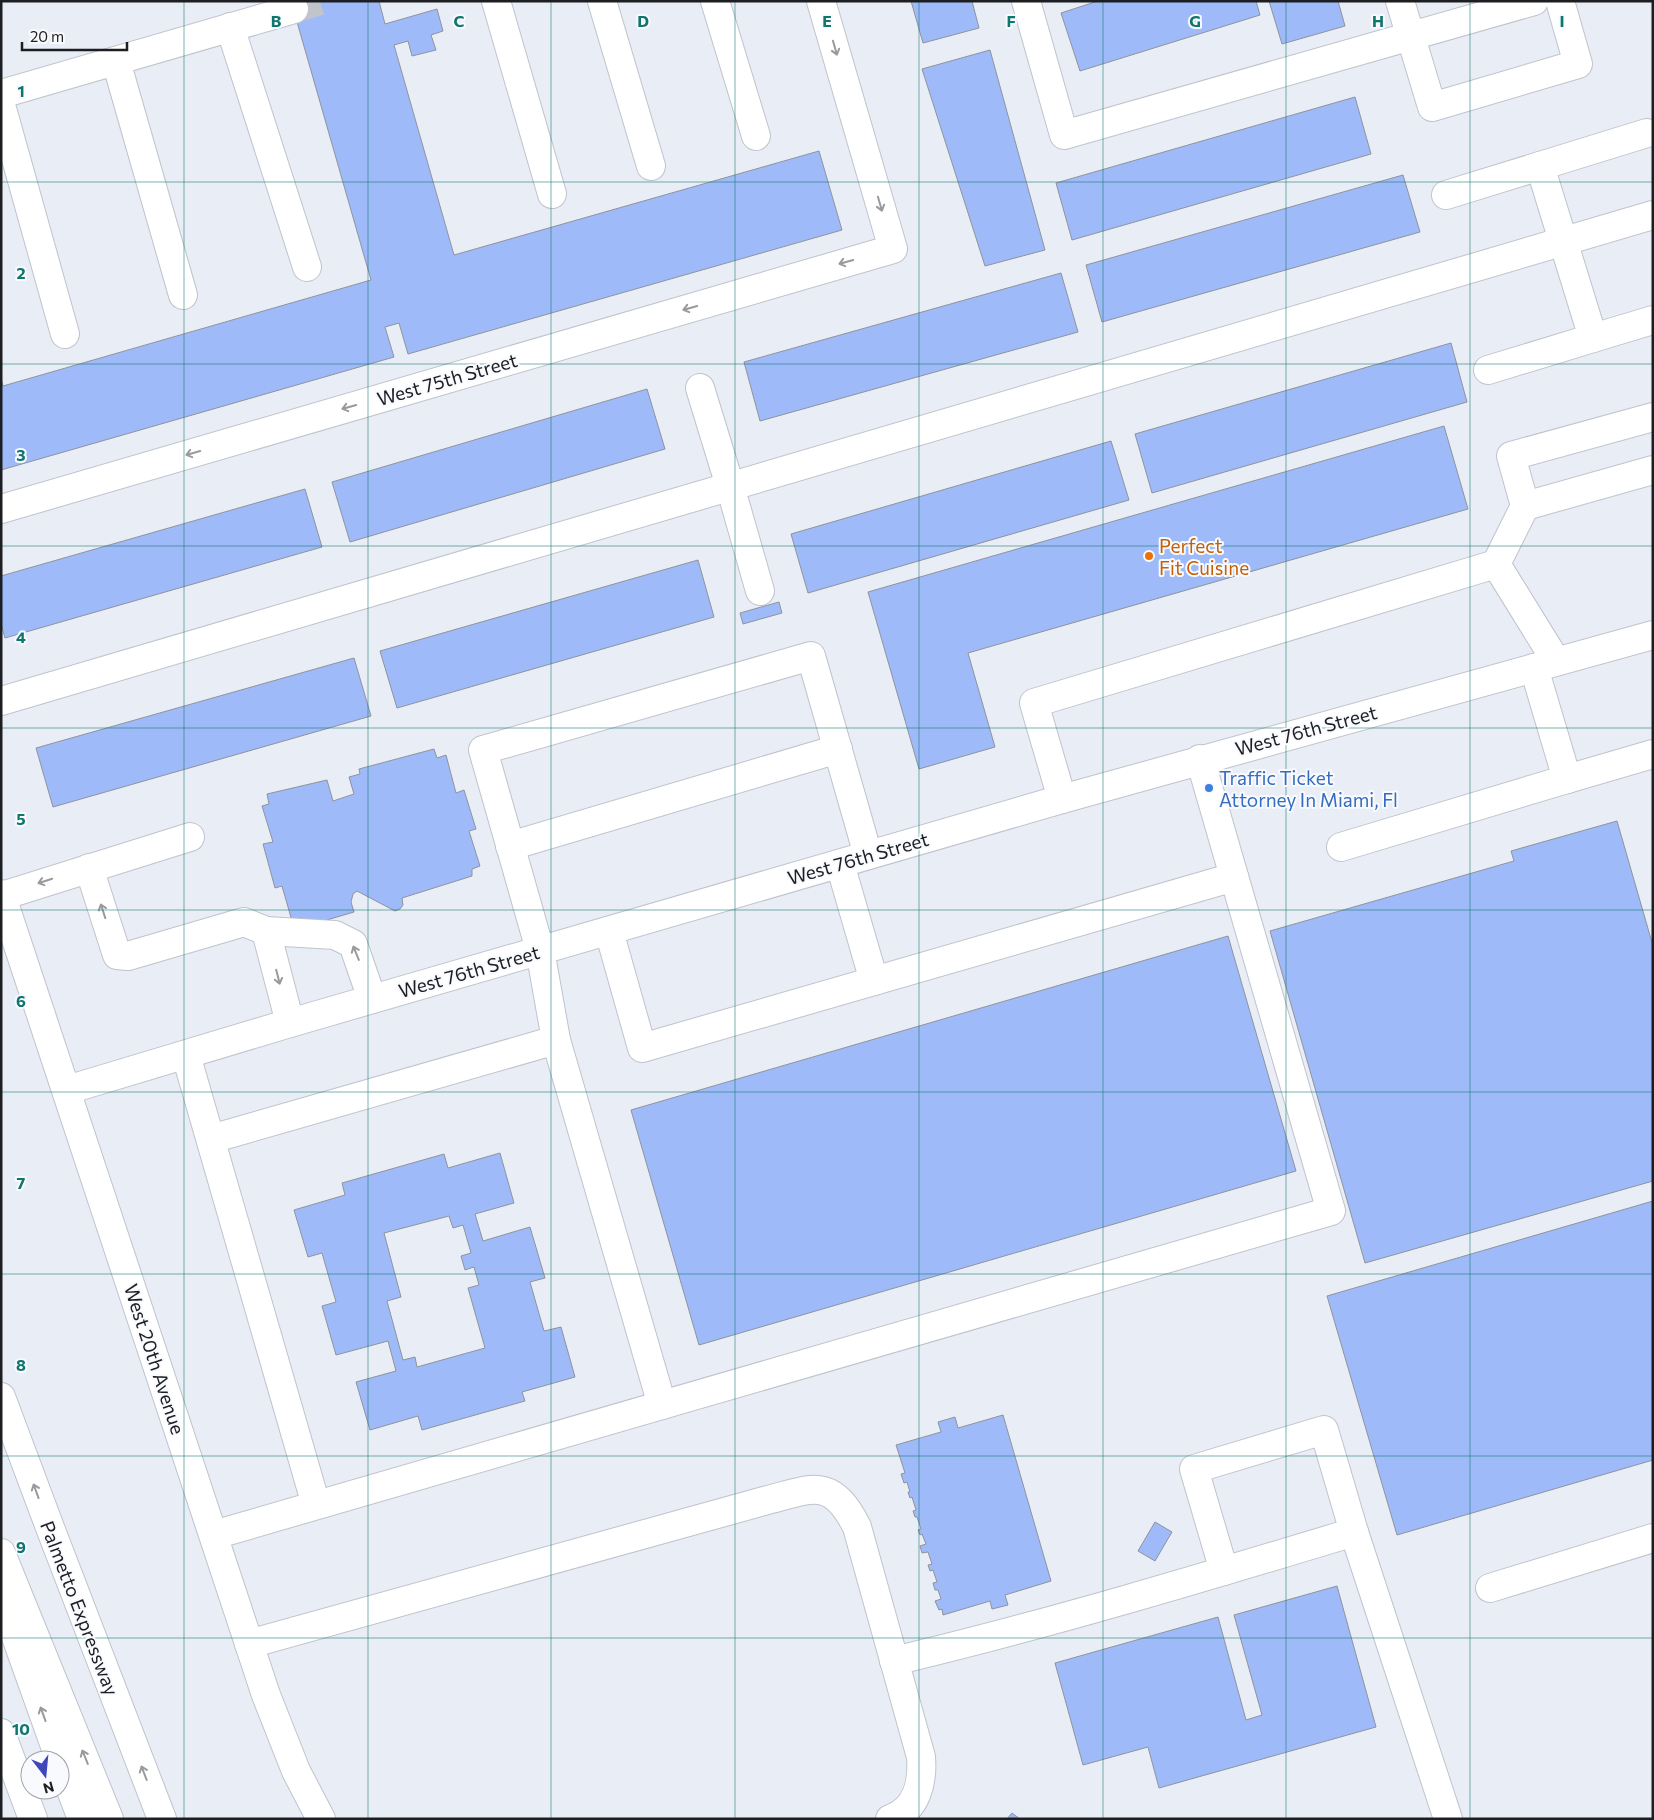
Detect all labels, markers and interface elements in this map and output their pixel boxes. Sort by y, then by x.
text: B [271,11,282,30]
text: C [454,11,465,30]
text: D [637,11,649,30]
text: E [822,11,832,30]
text: F [1006,11,1016,30]
text: G [1189,11,1201,30]
text: H [1372,11,1384,30]
text: I [1559,11,1565,30]
scale bar [22,20,128,52]
text: 20 m [30,27,64,45]
one-way arrow [830,40,840,56]
text: 1 [17,81,25,100]
one-way arrow [876,196,885,212]
one-way arrow [839,258,855,268]
text: 2 [16,263,26,282]
one-way arrow [683,304,699,313]
street label: West 75th Street [374,348,520,410]
one-way arrow [342,403,358,413]
text: 3 [16,445,26,464]
one-way arrow [186,449,202,458]
place label: Perfect Fit Cuisine [1159,534,1249,579]
marker: Perfect Fit Cuisine [1143,550,1155,562]
text: 4 [16,627,26,646]
street label: West 76th Street [1233,700,1380,760]
place label: Traffic Ticket Attorney In Miami, Fl [1219,766,1398,811]
marker: Traffic Ticket Attorney In Miami, Fl [1203,782,1215,794]
text: 5 [16,809,26,828]
street label: West 76th Street [785,827,931,889]
one-way arrow [38,877,54,887]
one-way arrow [98,904,107,919]
street label: West 76th Street [396,940,542,1002]
one-way arrow [351,946,360,961]
one-way arrow [274,968,283,984]
text: 6 [16,991,26,1010]
text: 7 [17,1173,26,1192]
street label: West 20th Avenue [120,1281,190,1437]
text: 8 [16,1355,26,1374]
one-way arrow [31,1484,40,1499]
street label: Palmetto Expressway [36,1517,124,1699]
text: 9 [16,1537,26,1556]
one-way arrow [38,1707,47,1722]
text: 10 [12,1719,30,1738]
north arrow [20,1750,70,1800]
one-way arrow [79,1750,89,1765]
one-way arrow [139,1766,148,1781]
text: N [41,1778,56,1798]

